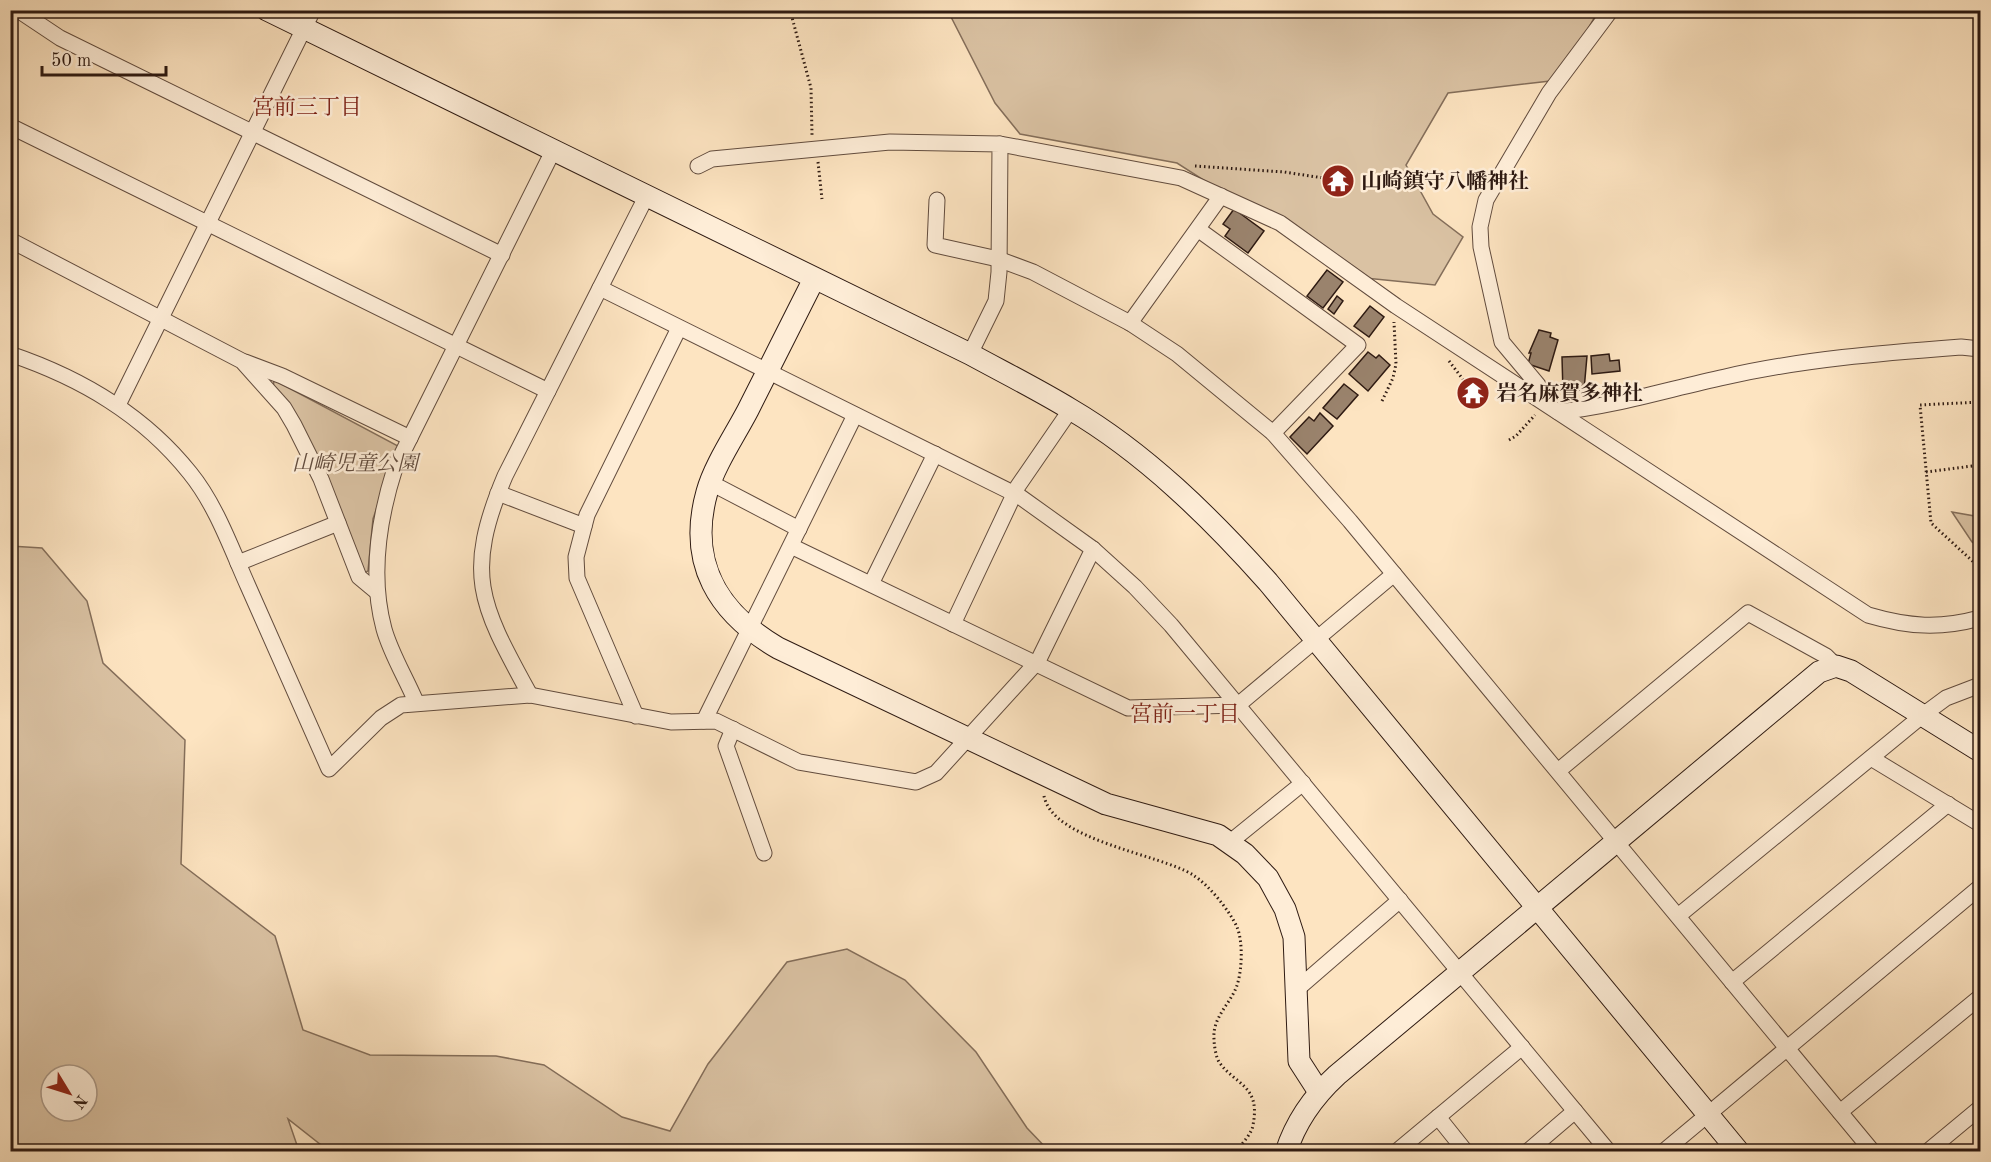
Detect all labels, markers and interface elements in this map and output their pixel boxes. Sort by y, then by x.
scale bar [42,39,166,77]
text: 50 m [51,52,91,70]
district label: 宮前三丁目 [252,95,362,119]
temple icon: 山崎鎮守八幡神社 [1320,163,1356,199]
place label: 山崎鎮守八幡神社 [1361,169,1529,193]
temple icon: 岩名麻賀多神社 [1455,375,1491,411]
place label: 岩名麻賀多神社 [1496,382,1643,405]
park label: 山崎児童公園 [292,452,421,475]
district label: 宮前一丁目 [1130,702,1240,726]
north arrow [39,1063,99,1123]
text: N [69,1091,89,1111]

